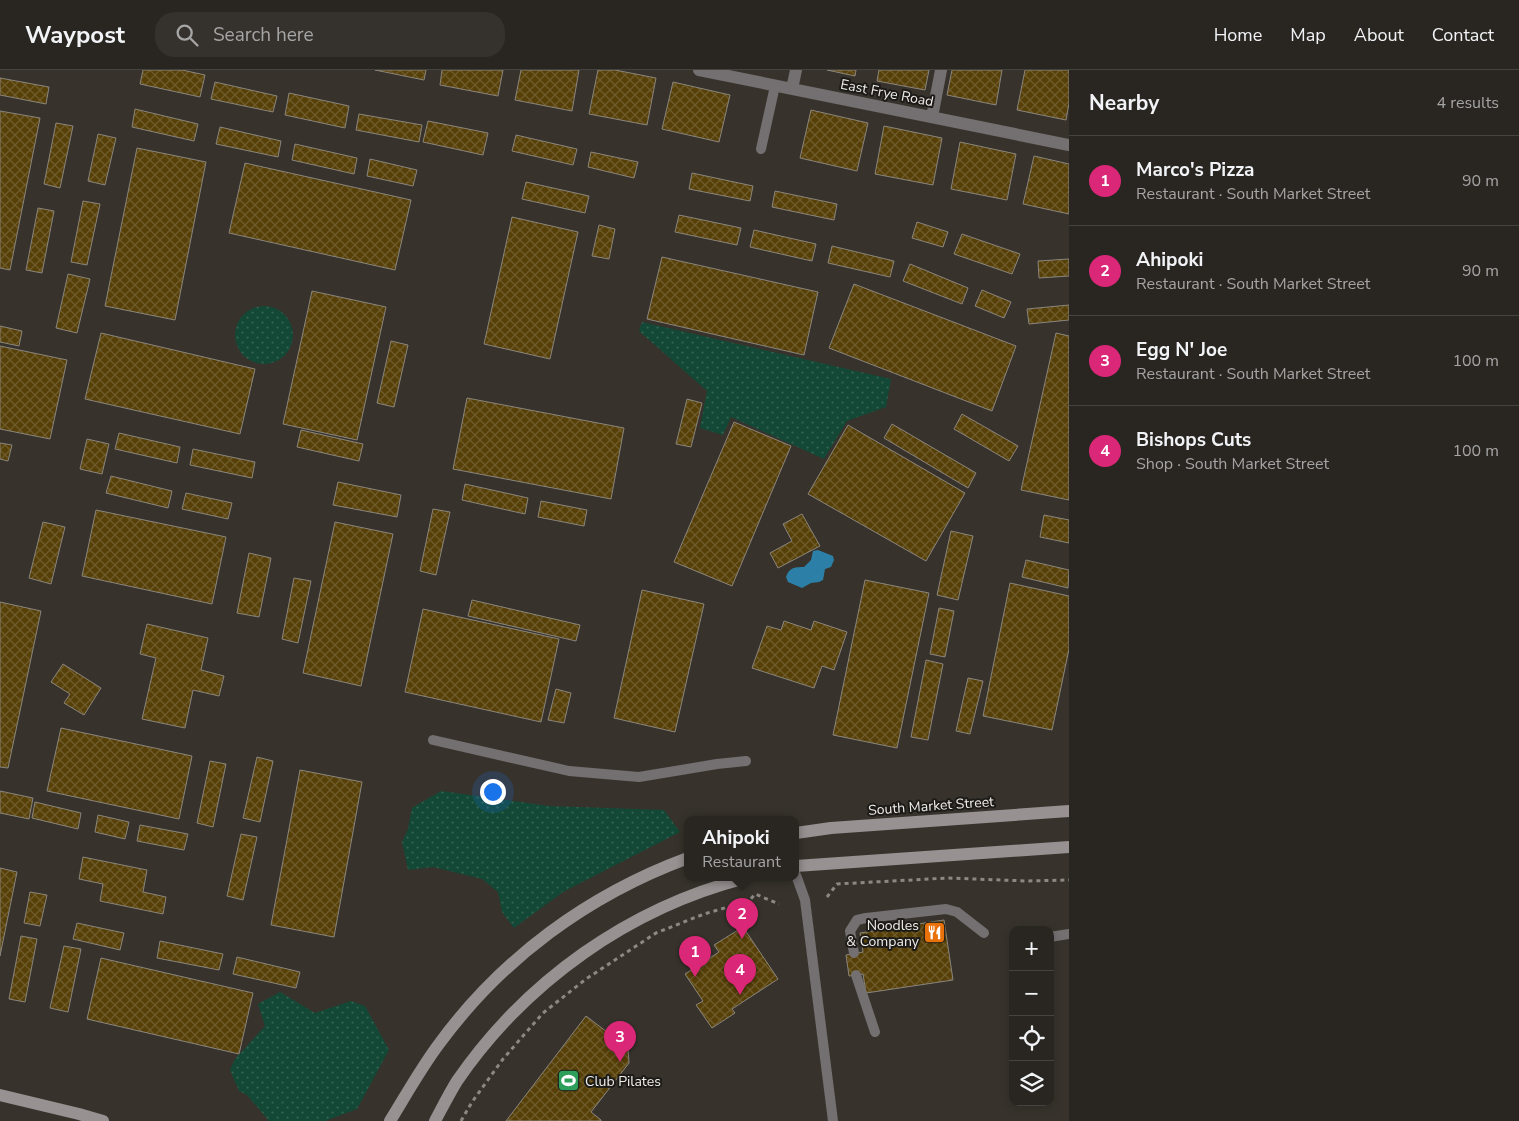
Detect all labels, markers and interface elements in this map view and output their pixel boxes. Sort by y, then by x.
search box [155,12,505,57]
text: Waypost [25,19,125,51]
icon: search [173,21,201,49]
text: Search here [213,22,314,48]
text: Home [1214,23,1262,47]
text: Map [1290,23,1326,47]
text: About [1354,23,1404,47]
text: Contact [1432,23,1494,47]
street label: East Frye Road [839,75,935,111]
text: Nearby [1089,89,1159,117]
text: 4 results [1437,92,1499,114]
text: Marco's Pizza [1136,157,1254,183]
text: 1 [1100,170,1110,192]
text: 90 m [1462,170,1499,192]
text: Restaurant · South Market Street [1136,183,1370,205]
text: Ahipoki [1136,247,1203,273]
text: 2 [1100,260,1110,282]
text: 90 m [1462,260,1499,282]
text: Restaurant · South Market Street [1136,273,1370,295]
text: Egg N' Joe [1136,337,1227,363]
text: 3 [1100,350,1110,372]
text: 100 m [1452,350,1499,372]
text: Restaurant · South Market Street [1136,363,1370,385]
text: Bishops Cuts [1136,427,1251,453]
text: 4 [1100,440,1110,462]
text: 100 m [1452,440,1499,462]
text: Shop · South Market Street [1136,453,1329,475]
your location [480,779,506,805]
street label: South Market Street [867,792,995,820]
popup [684,816,799,881]
text: Ahipoki [702,825,770,851]
text: Restaurant [702,851,781,873]
pin: 2 [726,898,758,939]
place label: Noodles & Company [846,916,920,951]
restaurant icon: Noodles & Company [923,921,947,945]
map controls [1009,926,1054,1106]
button: + [1009,926,1054,971]
pin: 1 [679,936,711,977]
pin: 4 [724,954,756,995]
button: − [1009,971,1054,1016]
button: locate [1009,1016,1054,1061]
pin: 3 [604,1021,636,1062]
button: layers [1009,1061,1054,1106]
sports icon: Club Pilates [557,1069,581,1093]
place label: Club Pilates [585,1072,661,1091]

